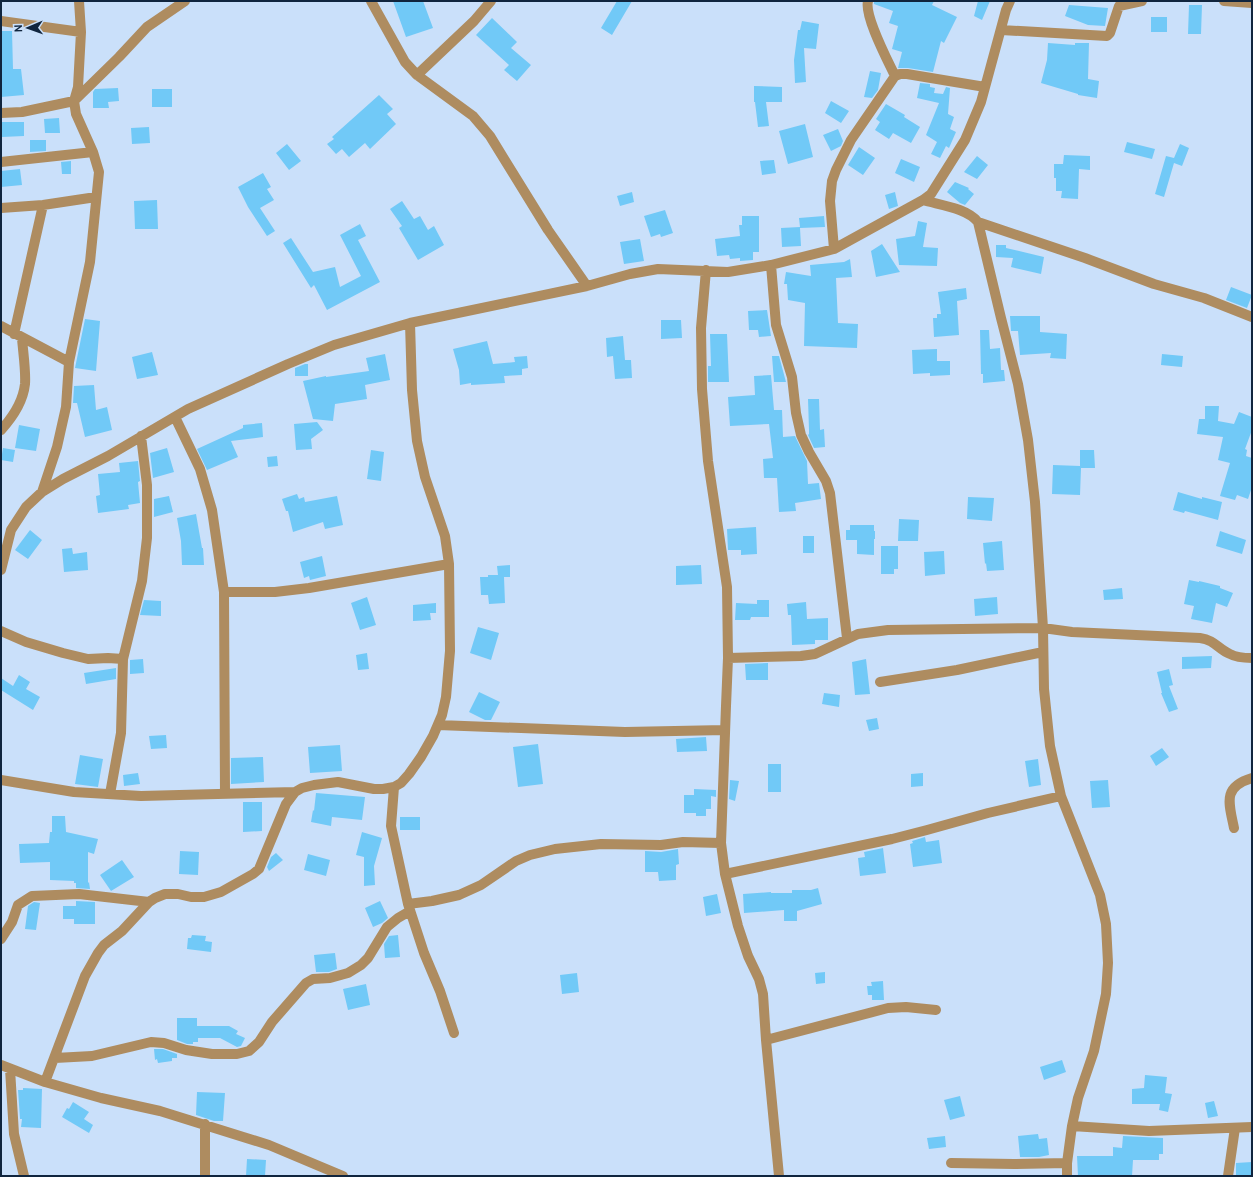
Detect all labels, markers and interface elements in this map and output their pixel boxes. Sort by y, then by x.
north arrow [8,8,48,48]
text: N [12,24,26,33]

